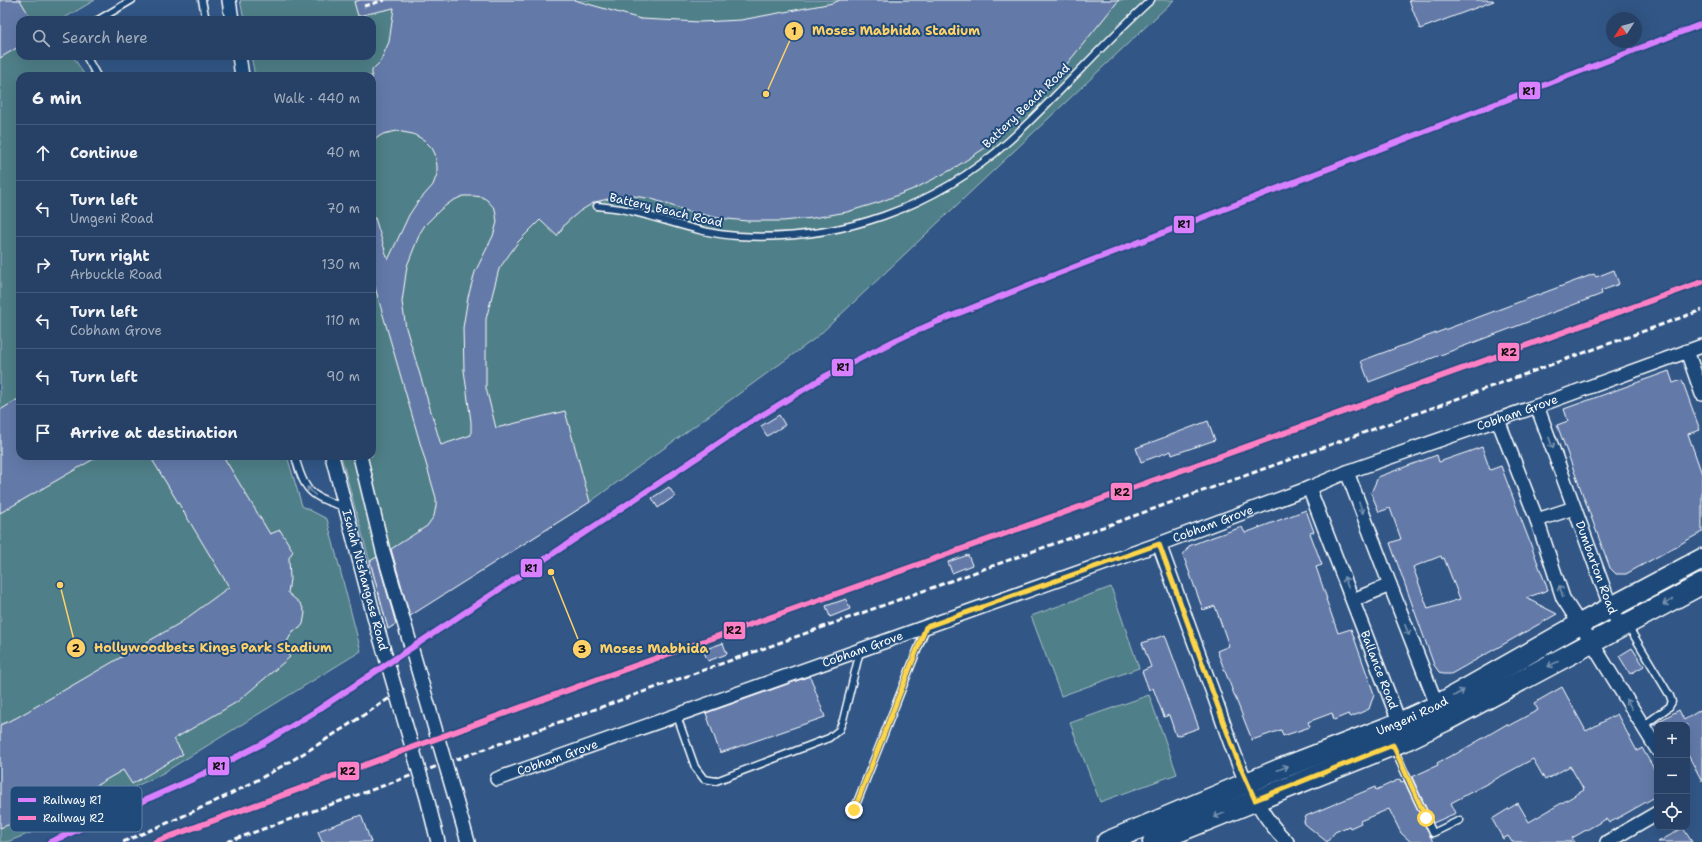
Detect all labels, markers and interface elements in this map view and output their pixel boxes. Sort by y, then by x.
north arrow [1606,12,1642,48]
search box [16,16,376,60]
callout: Moses Mabhida Stadium [784,18,988,43]
text: Moses Mabhida Stadium [812,22,980,39]
text: 1 [791,23,797,39]
icon: search [30,27,52,49]
text: Search here [62,28,148,48]
street label: Battery Beach Road [979,60,1073,152]
line badge: R1 [1518,81,1541,100]
text: R1 [1523,84,1535,99]
text: 6 min [32,87,82,109]
text: Walk · 440 m [274,90,360,107]
icon: ahead [32,142,54,164]
text: Continue [70,143,138,163]
text: 40 m [326,144,360,161]
street label: Battery Beach Road [608,189,725,231]
text: Turn left [70,190,138,210]
icon: left [32,198,54,220]
text: 70 m [326,200,360,217]
text: Umgeni Road [70,210,153,227]
line badge: R1 [1173,215,1195,234]
text: R1 [1178,217,1190,232]
text: Turn right [70,246,150,266]
icon: right [32,254,54,276]
text: 130 m [322,256,360,273]
text: Arbuckle Road [70,266,162,283]
text: Turn left [70,302,138,322]
icon: left [32,310,54,332]
text: 110 m [325,312,360,329]
text: Cobham Grove [70,322,162,339]
line badge: R2 [1497,342,1520,362]
text: R2 [1501,345,1517,360]
line badge: R1 [831,358,854,377]
text: R1 [837,360,849,375]
icon: left [32,366,54,388]
text: Turn left [70,367,138,387]
text: 90 m [326,368,360,385]
street label: Cobham Grove [1474,391,1560,434]
icon: arrive [32,422,54,444]
text: Arrive at destination [70,423,238,443]
one-way arrow [1547,437,1555,449]
line badge: R2 [1110,482,1133,501]
text: R2 [1114,485,1130,500]
one-way arrow [306,486,316,496]
street label: Cobham Grove [1170,501,1256,546]
one-way arrow [1358,502,1365,515]
street label: Isaiah Ntshangase Road [338,508,392,653]
street label: Dumbarton Road [1572,519,1621,617]
line badge: R1 [520,558,543,578]
text: R1 [525,561,537,576]
one-way arrow [1342,576,1350,588]
one-way arrow [1556,585,1564,597]
one-way arrow [1662,599,1674,606]
line badge: R2 [723,621,746,640]
text: R2 [726,623,742,638]
one-way arrow [1403,623,1411,635]
street label: Cobham Grove [820,627,906,671]
street label: Ballance Road [1357,628,1402,712]
callout: Hollywoodbets Kings Park Stadium [66,635,340,660]
callout: Moses Mabhida [572,636,717,661]
text: Hollywoodbets Kings Park Stadium [94,639,332,656]
text: 2 [72,640,81,656]
text: Moses Mabhida [600,640,708,657]
text: 3 [578,641,586,657]
one-way arrow [1547,660,1559,668]
one-way arrow [1453,688,1465,696]
street label: Umgeni Road [1374,693,1451,739]
one-way arrow [1625,698,1633,710]
map controls [1654,722,1690,830]
button: + [1654,722,1690,758]
street label: Cobham Grove [515,736,600,779]
line badge: R1 [207,756,230,776]
button: − [1654,758,1690,794]
text: R1 [213,759,225,774]
line badge: R2 [337,761,360,781]
one-way arrow [1277,763,1289,771]
text: R2 [340,764,356,779]
legend [10,786,142,832]
text: Railway R1 [43,793,102,808]
button: locate [1654,794,1690,830]
route end [845,801,863,819]
route start [1417,809,1435,827]
text: Railway R2 [43,811,104,826]
one-way arrow [1213,811,1225,819]

